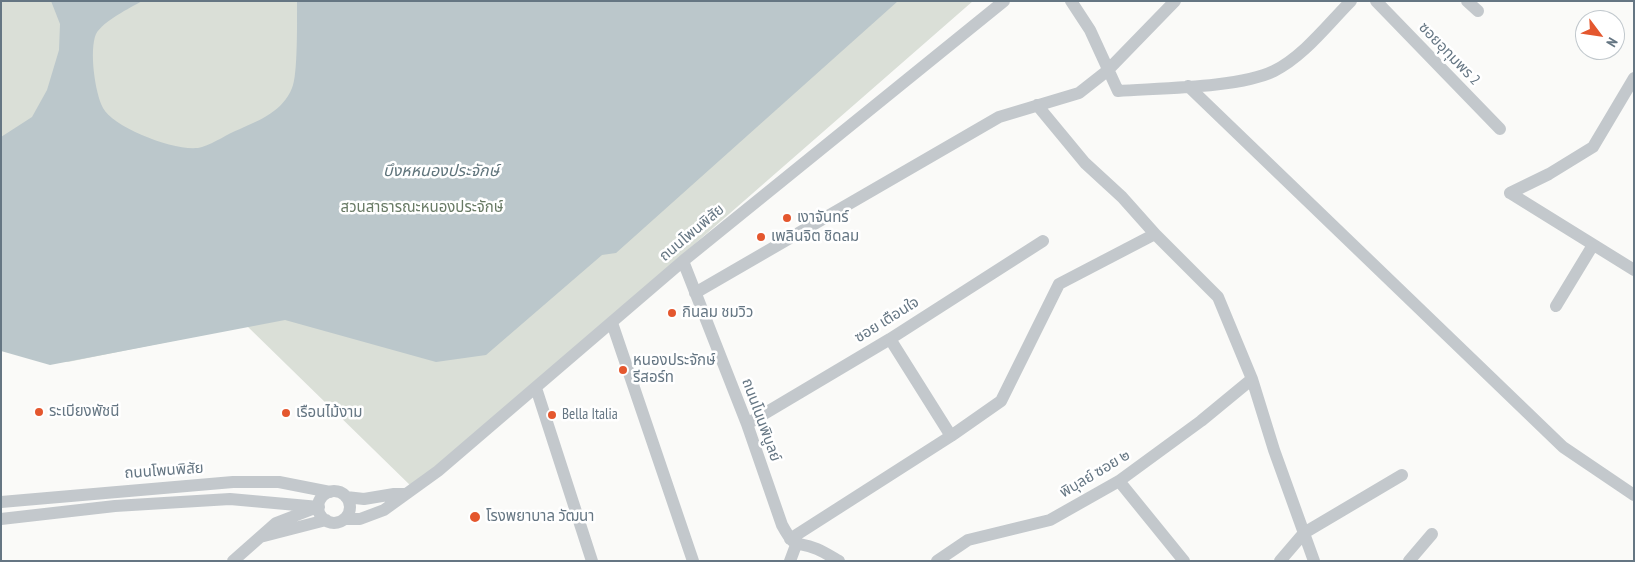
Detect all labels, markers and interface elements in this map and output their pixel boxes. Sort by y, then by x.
north arrow [1575,10,1625,60]
street label: ซอยอุทุมพร 2 [1415,19,1483,89]
text: N [1602,34,1622,50]
water label: บึงหหนองประจักษ์ [383,161,499,181]
park label: สวนสาธารณะหนองประจักษ์ [341,199,503,217]
street label: ถนนโพนพิสัย [656,201,728,265]
place label: เงาจันทร์ [797,209,849,227]
marker: เงาจันทร์ [781,212,793,224]
place label: เพลินจิต ชิดลม [771,228,859,246]
marker: เพลินจิต ชิดลม [755,231,767,243]
street label: ซอย เตือนใจ [851,293,923,347]
place label: กินลม ชมวิว [682,304,753,322]
marker: กินลม ชมวิว [666,307,678,319]
place label: หนองประจักษ์ รีสอร์ท [633,352,716,387]
marker: หนองประจักษ์ รีสอร์ท [617,364,629,376]
street label: ถนนโนนพิบูลย์ [738,376,784,464]
place label: ระเบียงพัชนี [49,403,120,421]
place label: เรือนไม้งาม [296,404,363,422]
marker: ระเบียงพัชนี [33,406,45,418]
place label: Bella Italia [562,406,618,424]
marker: เรือนไม้งาม [280,407,292,419]
marker: Bella Italia [546,409,558,421]
street label: พิบุลย์ ซอย ๒ [1057,446,1133,502]
street label: ถนนโพนพิสัย [124,459,204,483]
place label: โรงพยาบาล วัฒนา [486,508,594,526]
marker: โรงพยาบาล วัฒนา [468,510,482,524]

